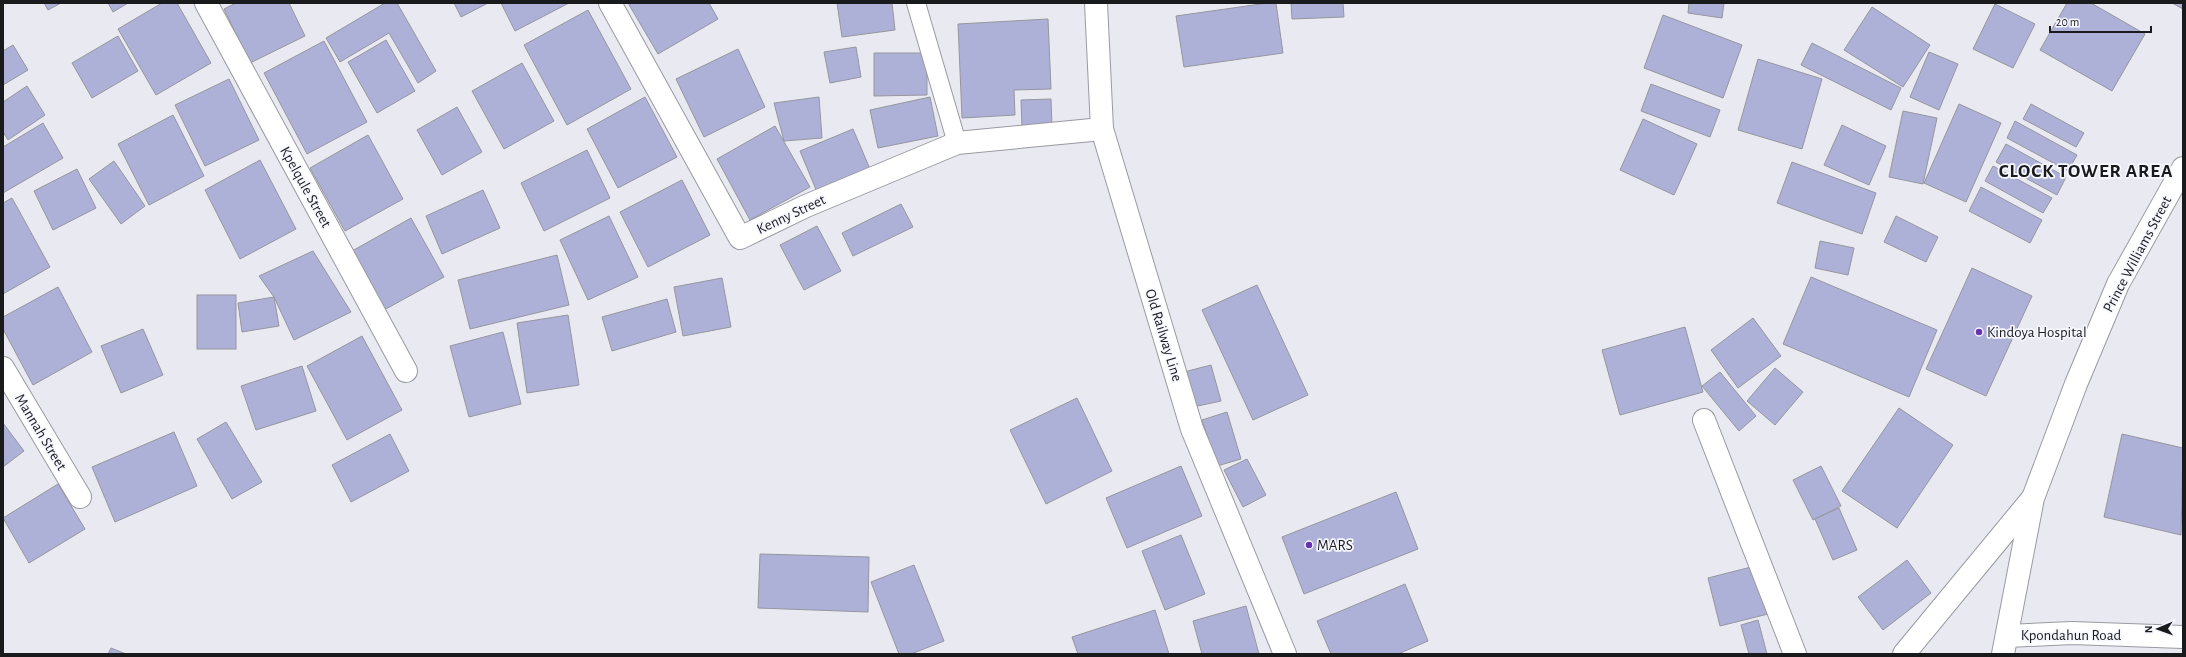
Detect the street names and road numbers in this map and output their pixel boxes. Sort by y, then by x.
street label: Kpelqule Street [277,144,334,230]
street label: Kenny Street [755,192,828,237]
street label: Prince Williams Street [2101,194,2174,315]
street label: Old Railway Line [1142,287,1185,383]
street label: Mannah Street [12,391,69,473]
street label: Kpondahun Road [2021,628,2122,643]

